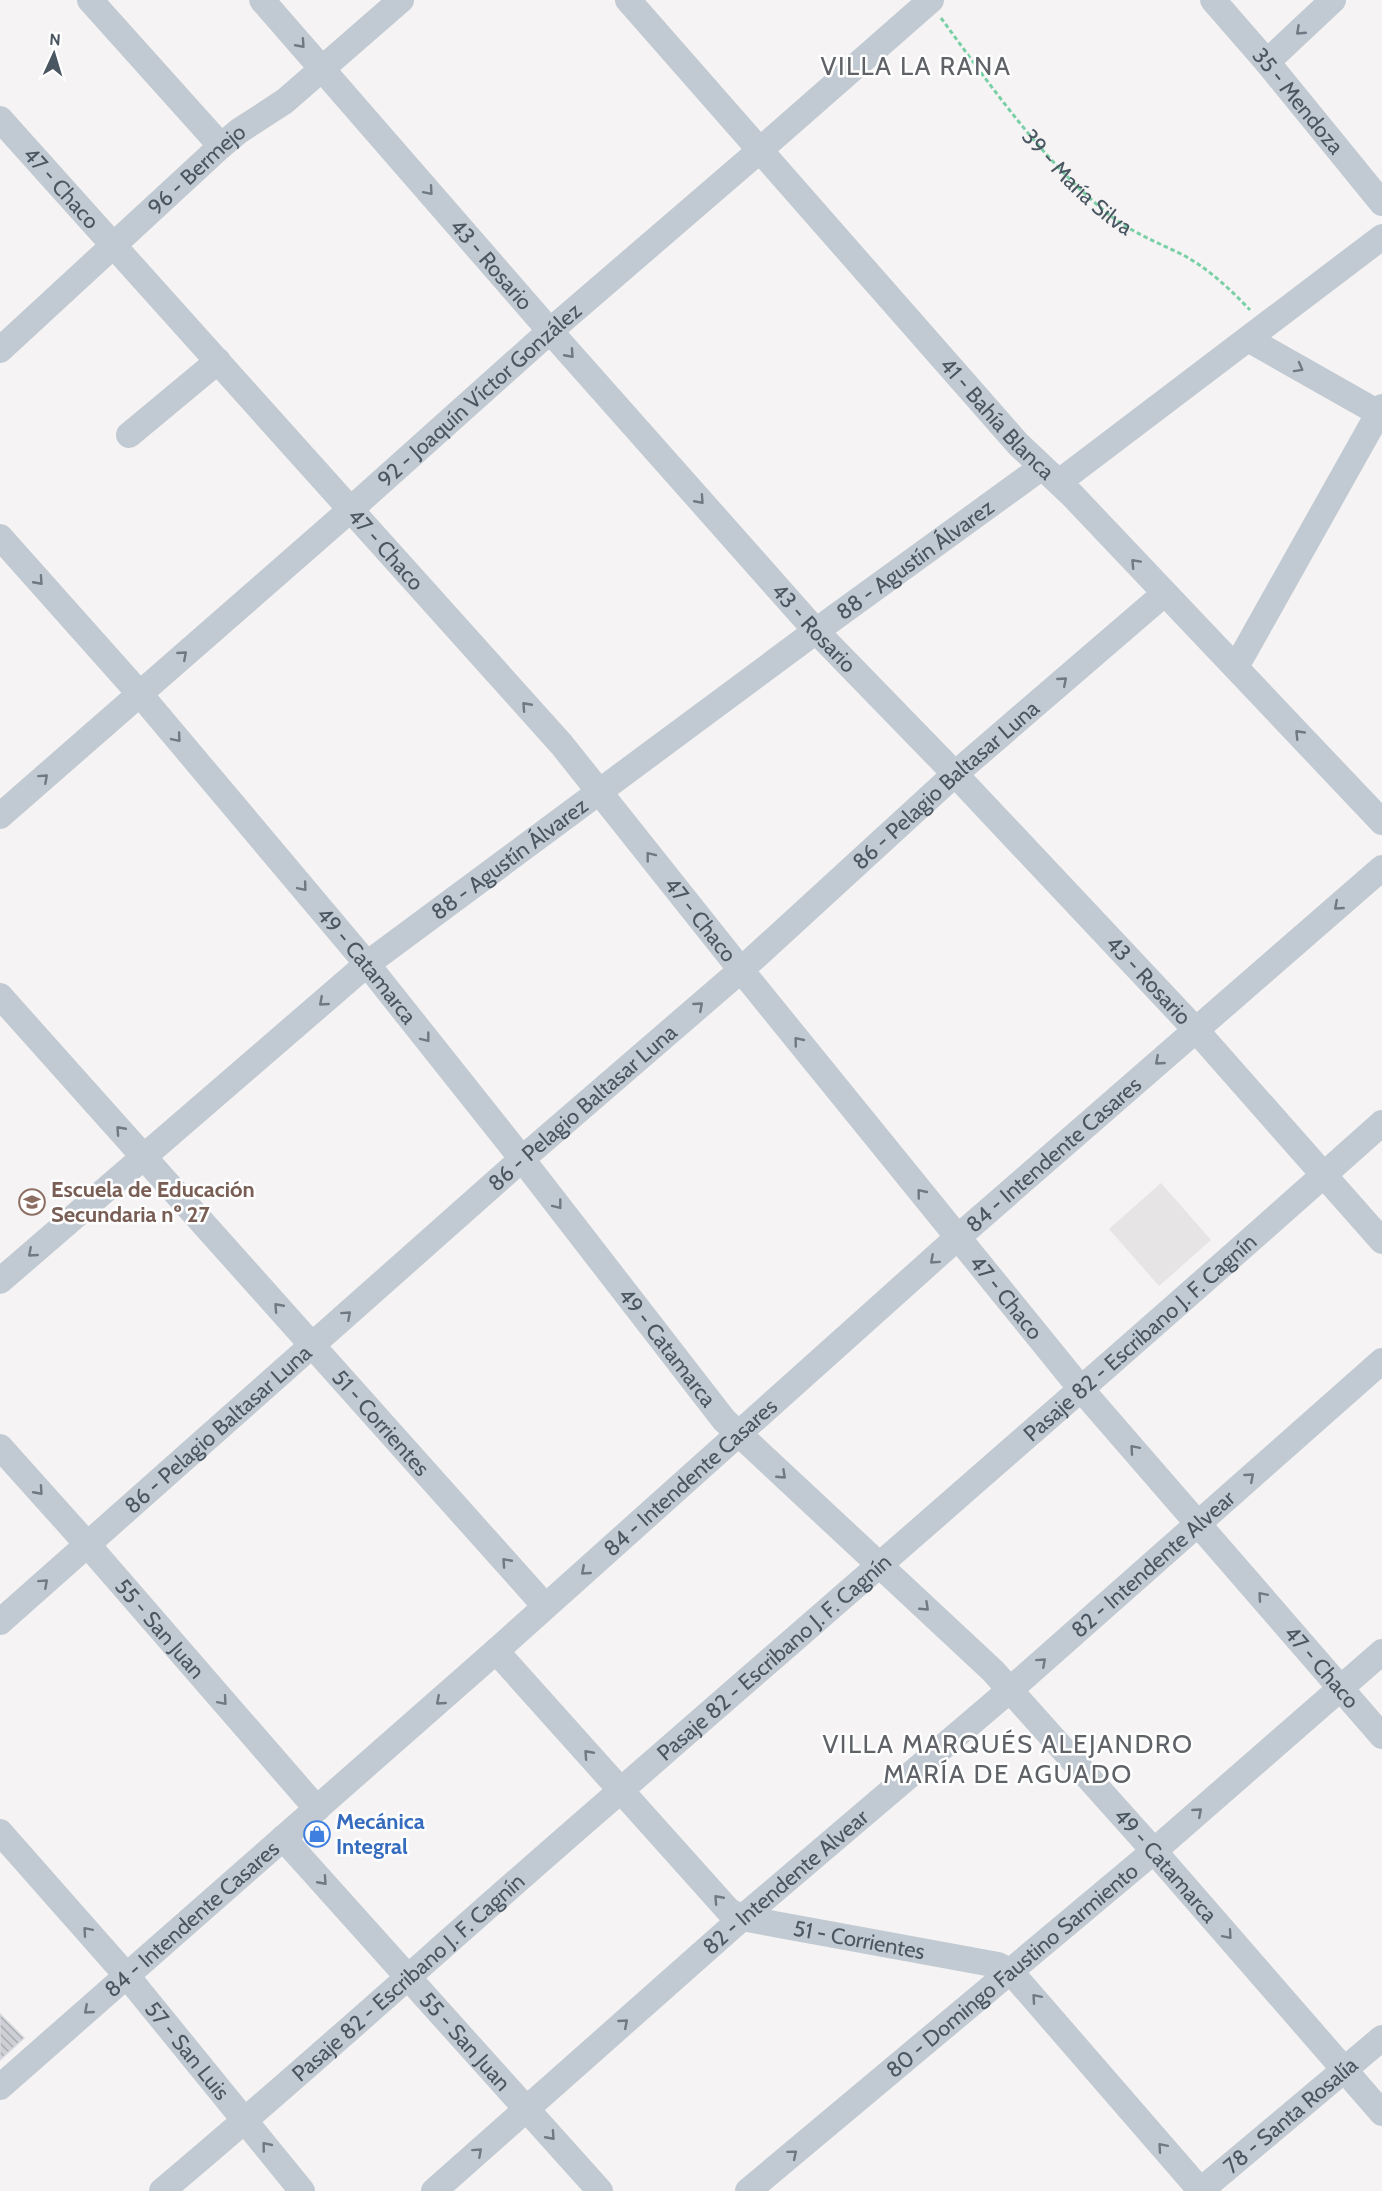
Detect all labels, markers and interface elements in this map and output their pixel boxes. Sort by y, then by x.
north arrow [24,24,84,84]
one-way arrow [1296,24,1306,35]
text: N [49,30,61,49]
one-way arrow [294,37,305,47]
street label: 35 - Mendoza [1247,42,1350,160]
district label: VILLA LA RANA [821,50,1011,82]
street label: 96 - Bermejo [142,118,251,221]
street label: 39 - María Silva [1016,123,1138,241]
street label: 47 - Chaco [17,141,105,234]
one-way arrow [422,184,433,195]
street label: 43 - Rosario [444,213,538,316]
street label: 92 - Joaquín Víctor González [372,297,587,493]
one-way arrow [563,347,574,358]
street label: 41 - Bahía Blanca [934,352,1060,486]
one-way arrow [1292,361,1303,372]
one-way arrow [693,493,704,503]
street label: 88 - Agustín Álvarez [831,494,999,626]
street label: 47 - Chaco [342,503,430,596]
one-way arrow [1131,559,1142,569]
one-way arrow [32,574,43,585]
street label: 43 - Rosario [766,578,862,678]
one-way arrow [176,651,187,662]
one-way arrow [1057,677,1067,688]
street label: 86 - Pelagio Baltasar Luna [847,694,1045,875]
one-way arrow [522,702,533,712]
one-way arrow [1295,730,1306,740]
one-way arrow [169,731,180,742]
one-way arrow [37,774,48,785]
street label: 88 - Agustín Álvarez [426,792,593,926]
one-way arrow [647,852,658,863]
street label: 47 - Chaco [658,872,742,968]
one-way arrow [295,880,306,891]
one-way arrow [1334,899,1345,910]
street label: 49 - Catamarca [311,901,423,1030]
street label: 43 - Rosario [1100,930,1197,1030]
one-way arrow [319,995,330,1006]
one-way arrow [692,1002,702,1013]
street label: 86 - Pelagio Baltasar Luna [482,1018,683,1197]
one-way arrow [419,1031,430,1042]
one-way arrow [794,1037,805,1048]
one-way arrow [1155,1054,1166,1065]
street label: 84 - Intendente Casares [960,1071,1147,1238]
one-way arrow [116,1127,127,1137]
place label: Escuela de Educación Secundaria nº 27 [51,1176,255,1228]
school or university icon: Escuela de Educación Secundaria nº 27 [17,1187,47,1217]
one-way arrow [917,1189,928,1200]
one-way arrow [550,1198,561,1209]
street label: Pasaje 82 - Escribano J. F. Cagnín [1018,1228,1262,1447]
one-way arrow [29,1246,39,1257]
street label: 47 - Chaco [964,1250,1048,1345]
one-way arrow [930,1253,941,1264]
street label: 49 - Catamarca [613,1282,722,1413]
one-way arrow [274,1304,285,1314]
one-way arrow [340,1311,351,1322]
street label: 86 - Pelagio Baltasar Luna [119,1339,318,1519]
street label: 51 - Corrientes [326,1364,435,1482]
street label: 84 - Intendente Casares [598,1393,783,1562]
one-way arrow [1130,1445,1141,1456]
one-way arrow [775,1467,786,1478]
one-way arrow [1243,1473,1254,1484]
one-way arrow [32,1484,43,1495]
street label: 82 - Intendente Alvear [1066,1485,1241,1644]
street label: Pasaje 82 - Escribano J. F. Cagnín [652,1548,897,1767]
one-way arrow [502,1559,513,1569]
one-way arrow [581,1564,592,1575]
street label: 55 - San Juan [109,1573,211,1684]
one-way arrow [37,1579,47,1590]
one-way arrow [1258,1592,1269,1603]
one-way arrow [919,1600,929,1611]
street label: 47 - Chaco [1278,1620,1365,1714]
one-way arrow [1035,1658,1045,1669]
one-way arrow [216,1694,227,1705]
one-way arrow [436,1694,447,1705]
district label: VILLA MARQUÉS ALEJANDRO MARÍA DE AGUADO [823,1728,1194,1790]
one-way arrow [584,1750,595,1761]
street label: 49 - Catamarca [1108,1803,1223,1928]
street label: 82 - Intendente Alvear [697,1804,874,1961]
place label: Mecánica Integral [336,1808,425,1860]
one-way arrow [1191,1808,1202,1819]
shop icon: Mecánica Integral [302,1819,332,1849]
street label: 84 - Intendente Casares [99,1835,285,2003]
street label: 80 - Domingo Faustino Sarmiento [881,1857,1144,2084]
street label: Pasaje 82 - Escribano J. F. Cagnín [286,1868,530,2087]
one-way arrow [316,1875,327,1885]
one-way arrow [715,1895,726,1906]
street label: 51 - Corrientes [791,1915,927,1965]
one-way arrow [83,1927,94,1938]
one-way arrow [1221,1929,1232,1939]
street label: 55 - San Juan [414,1986,516,2096]
one-way arrow [1032,1994,1043,2005]
street label: 57 - San Luis [139,1996,235,2105]
one-way arrow [84,2003,95,2014]
one-way arrow [617,2019,628,2030]
street label: 78 - Santa Rosalía [1218,2051,1364,2180]
one-way arrow [544,2130,555,2140]
one-way arrow [262,2141,273,2152]
one-way arrow [1159,2143,1170,2154]
one-way arrow [471,2148,482,2159]
one-way arrow [786,2150,797,2161]

